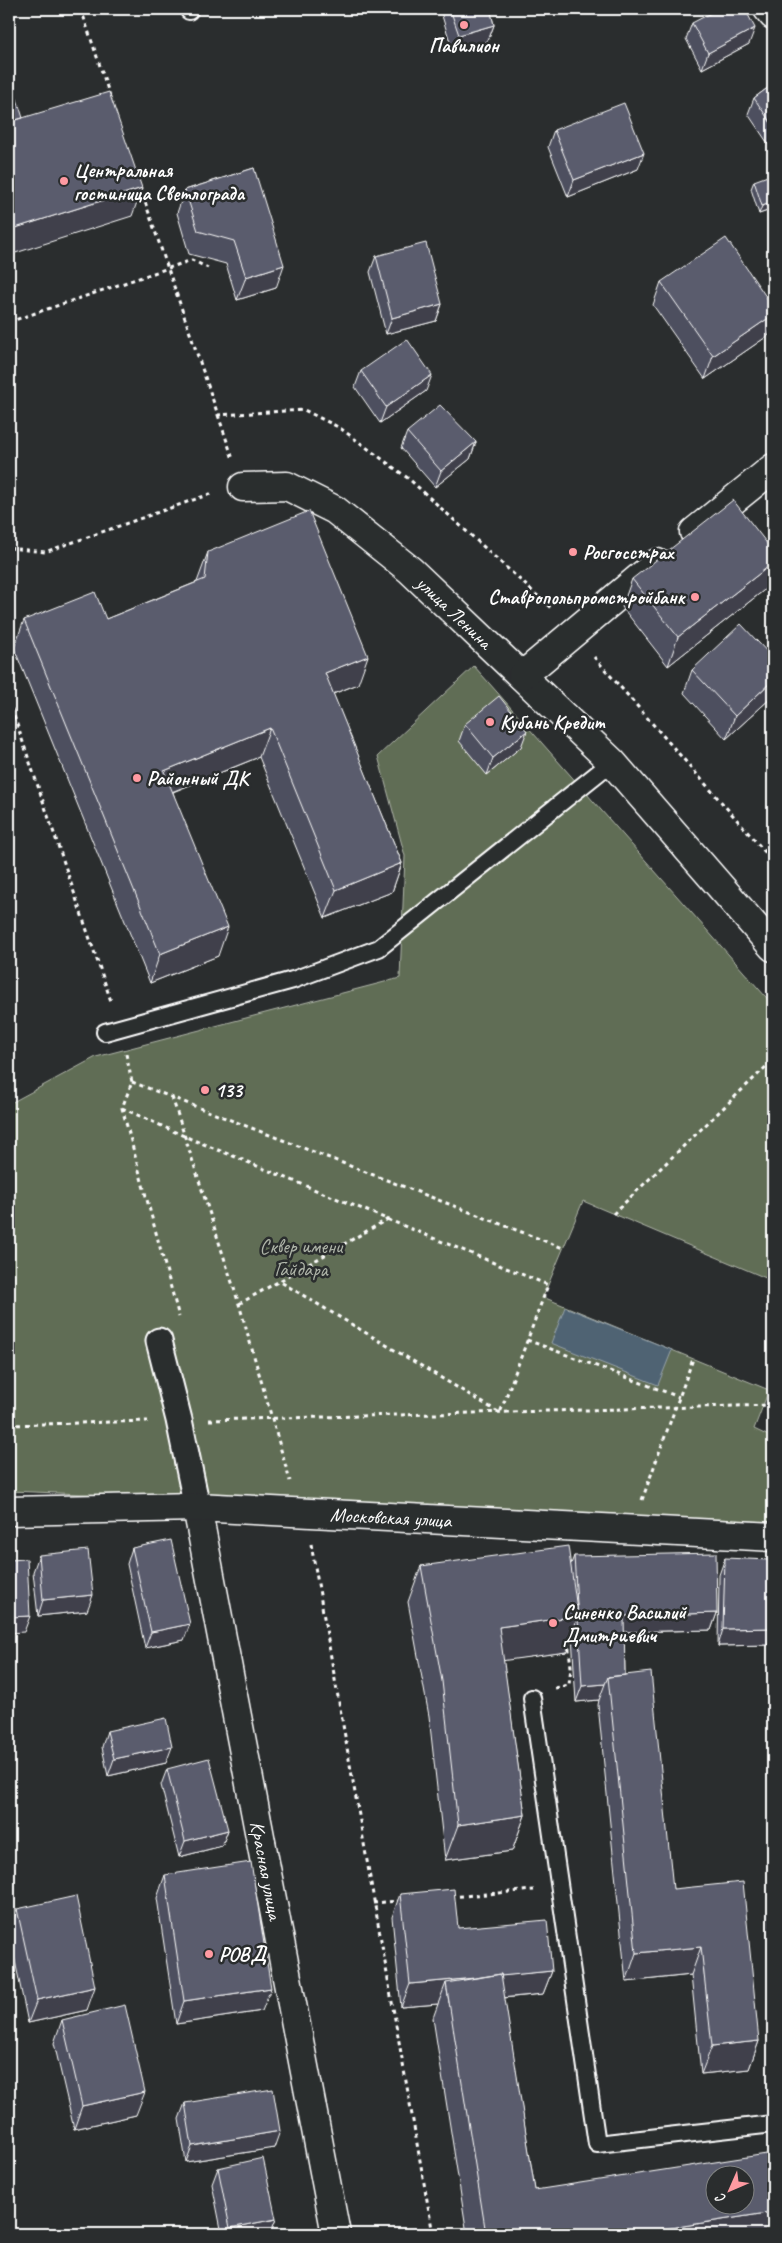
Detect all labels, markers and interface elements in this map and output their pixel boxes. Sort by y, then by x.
marker: Павилион [458,19,470,31]
place label: Павилион [429,33,501,58]
place label: Центральная гостиница Светлограда [74,158,245,206]
marker: Центральная гостиница Светлограда [58,175,70,187]
place label: Росгосстрах [583,540,675,565]
marker: Росгосстрах [567,546,579,558]
street label: улица Ленина [410,570,498,656]
place label: Ставропольпромстройбанк [488,585,687,610]
marker: Ставропольпромстройбанк [689,591,701,603]
place label: Кубань Кредит [500,710,606,735]
marker: Кубань Кредит [484,716,496,728]
place label: Районный ДК [147,766,251,791]
marker: Районный ДК [131,772,143,784]
place label: 133 [215,1078,244,1103]
marker: 133 [199,1084,211,1096]
park label: Сквер имени Гайдара [260,1234,344,1282]
street label: Московская улица [329,1502,453,1533]
place label: Синенко Василий Дмитриевич [563,1600,687,1648]
marker: Синенко Василий Дмитриевич [547,1617,559,1629]
street label: Красная улица [244,1819,288,1924]
place label: РОВД [219,1942,268,1967]
marker: РОВД [203,1948,215,1960]
north arrow [704,2166,754,2216]
text: С [711,2189,730,2207]

